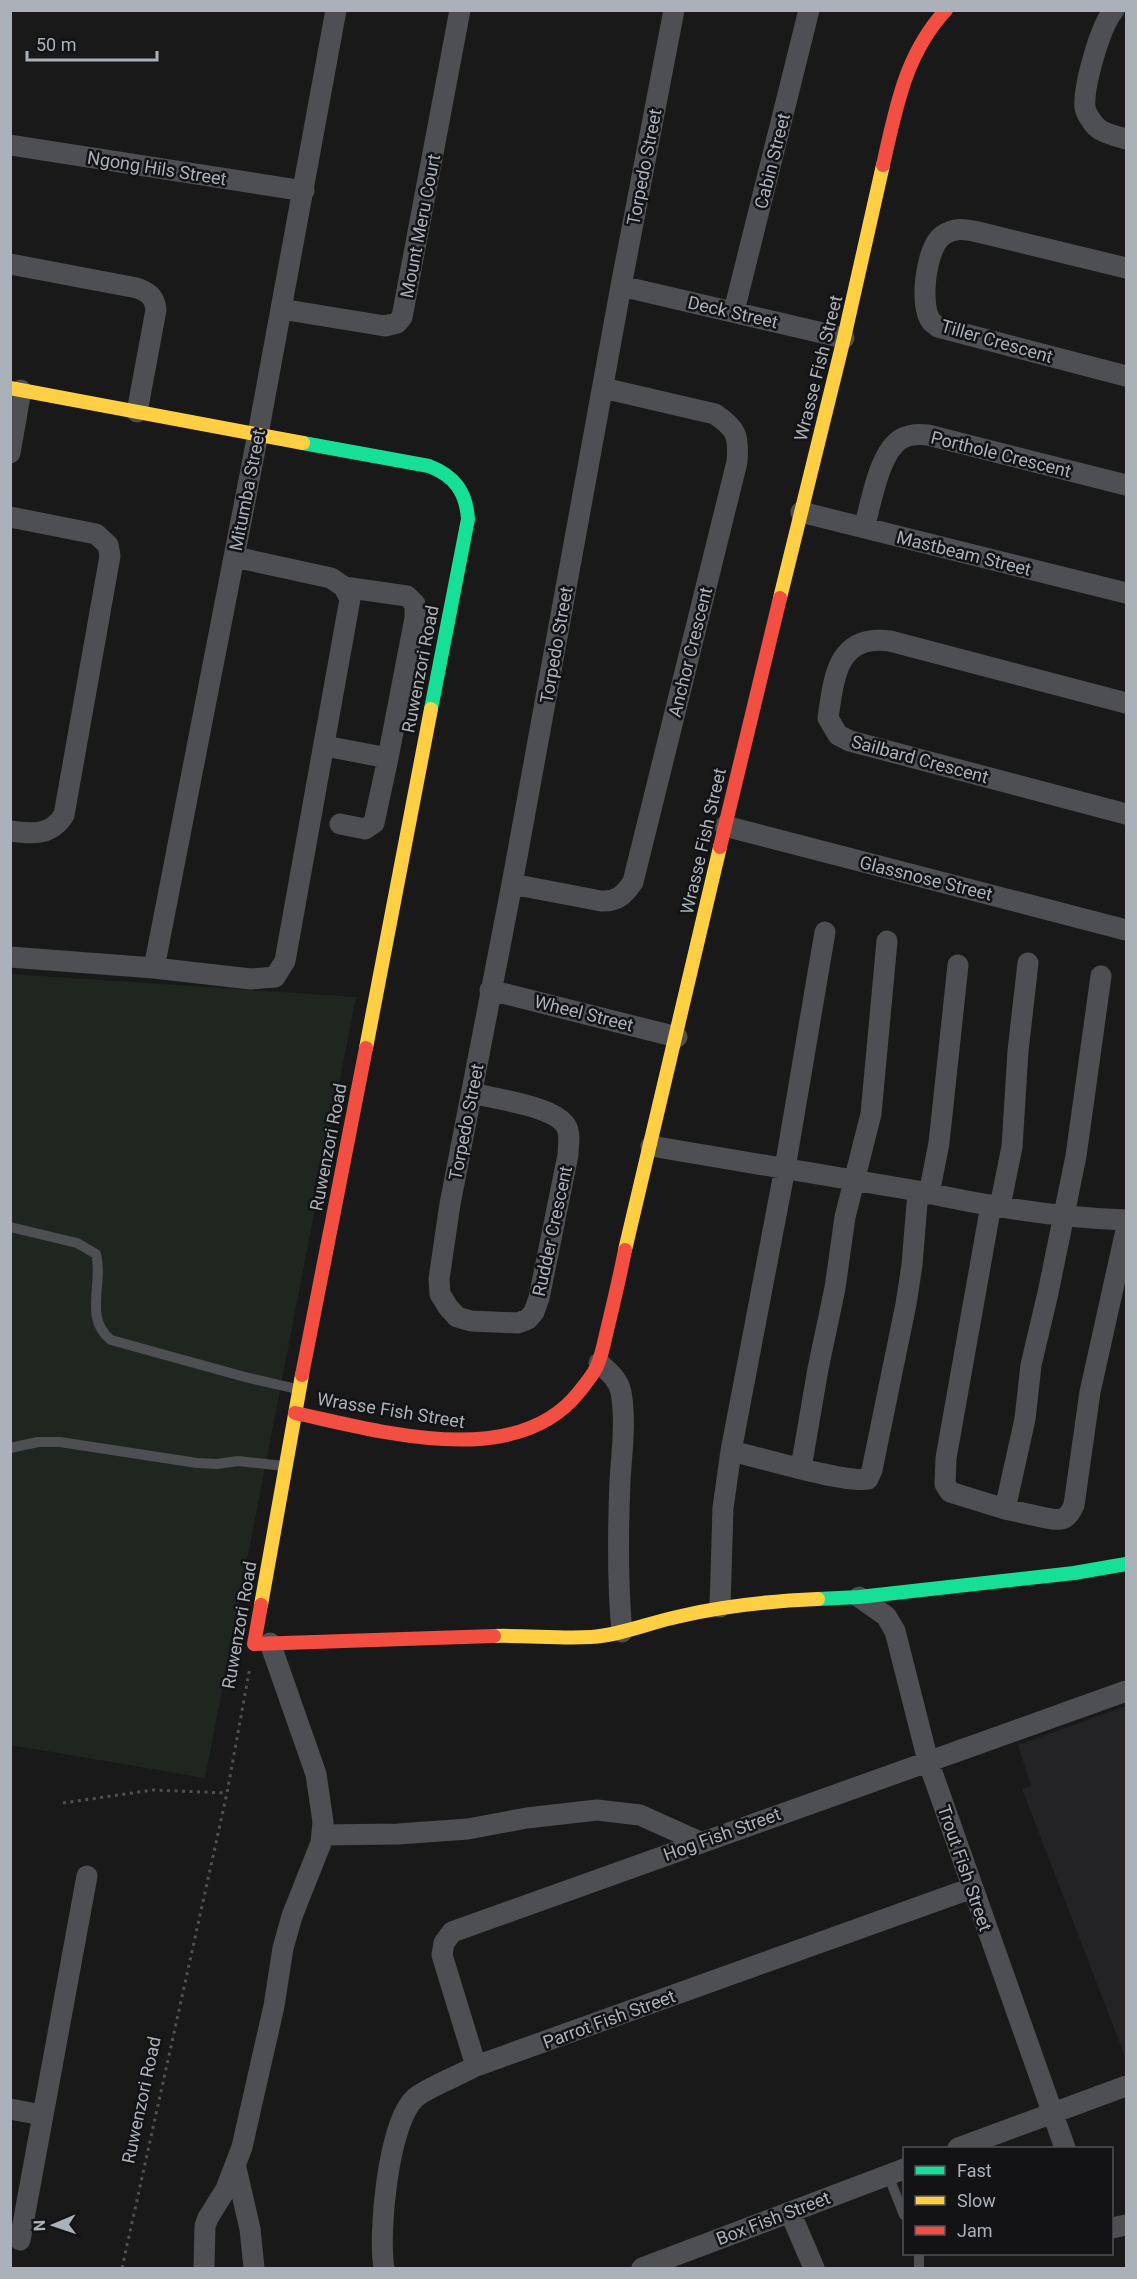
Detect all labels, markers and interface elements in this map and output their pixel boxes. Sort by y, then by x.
scale bar [27,24,158,62]
text: 50 m [36,34,76,55]
street label: Torpedo Street [622,107,666,227]
street label: Cabin Street [750,111,794,211]
street label: Ngong Hils Street [86,147,228,189]
street label: Mount Meru Court [396,152,444,300]
street label: Deck Street [686,291,780,333]
street label: Wrasse Fish Street [790,293,846,443]
street label: Tiller Crescent [939,315,1055,367]
street label: Porthole Crescent [929,426,1073,482]
street label: Mitumba Street [225,427,269,553]
street label: Mastbeam Street [895,526,1034,580]
street label: Torpedo Street [535,585,577,705]
street label: Anchor Crescent [664,585,716,719]
street label: Ruwenzori Road [397,604,443,734]
street label: Sailbard Crescent [849,731,991,787]
street label: Wrasse Fish Street [676,766,730,916]
street label: Glassnose Street [857,851,995,905]
street label: Wheel Street [532,991,636,1035]
street label: Torpedo Street [444,1062,488,1182]
street label: Ruwenzori Road [305,1082,351,1212]
street label: Rudder Crescent [528,1164,576,1298]
street label: Wrasse Fish Street [316,1388,467,1432]
street label: Ruwenzori Road [217,1559,261,1691]
street label: Trout Fish Street [934,1802,996,1934]
street label: Hog Fish Street [661,1803,784,1865]
street label: Parrot Fish Street [540,1985,678,2053]
street label: Ruwenzori Road [117,2035,165,2165]
legend [903,2147,1113,2255]
text: Fast [957,2160,992,2181]
street label: Box Fish Street [713,2187,833,2249]
text: Slow [957,2190,996,2211]
north arrow [24,2195,84,2255]
text: N [30,2220,49,2231]
text: Jam [957,2220,993,2241]

